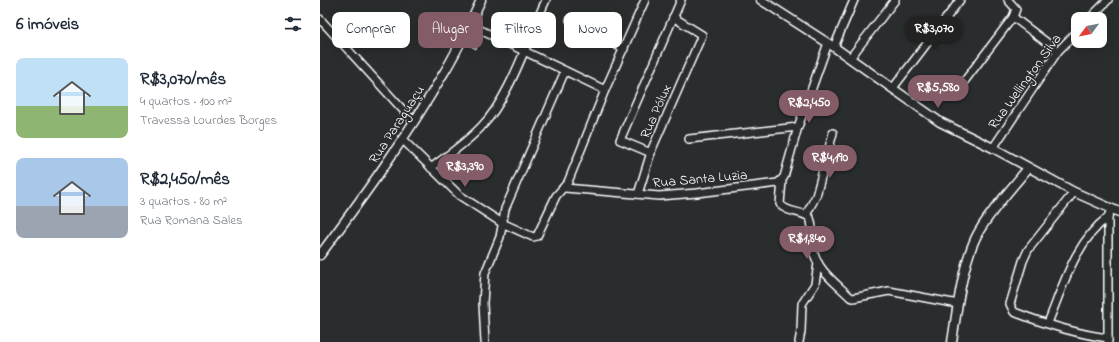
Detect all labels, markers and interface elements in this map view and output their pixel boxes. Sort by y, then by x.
text: 6 imóveis [16,12,79,37]
chip: Comprar [332,12,410,48]
chip: Alugar [418,12,483,48]
chip: Filtros [491,12,556,48]
chip: Novo [564,12,622,48]
north arrow [1071,12,1107,48]
map controls [1071,12,1107,48]
icon: filters [282,13,304,35]
pin: R$3,070 [897,16,971,50]
text: R$3,070 [914,19,954,38]
street label: Rua Wellington Silva [983,30,1068,135]
text: R$3,070/mês [140,67,226,92]
icon: home [48,74,96,122]
pin: R$5,580 [901,75,975,109]
text: R$5,580 [917,78,959,97]
street label: Rua Pólux [635,81,678,142]
street label: Rua Paraguaçu [364,82,431,169]
pin: R$2,450 [772,90,846,124]
text: 4 quartos · 100 m² [140,92,232,111]
text: R$2,450 [788,93,830,112]
text: Travessa Lourdes Borges [140,111,277,130]
pin: R$4,190 [793,145,867,179]
text: R$4,190 [812,148,848,167]
pin: R$3,390 [428,154,502,188]
text: R$3,390 [446,157,484,176]
street label: Rua Santa Luzia [652,165,748,194]
text: R$2,450/mês [140,167,230,192]
icon: home [48,174,96,222]
text: 3 quartos · 80 m² [140,192,227,211]
text: Rua Romana Sales [140,211,243,230]
pin: R$1,840 [770,226,844,260]
text: R$1,840 [788,229,826,248]

